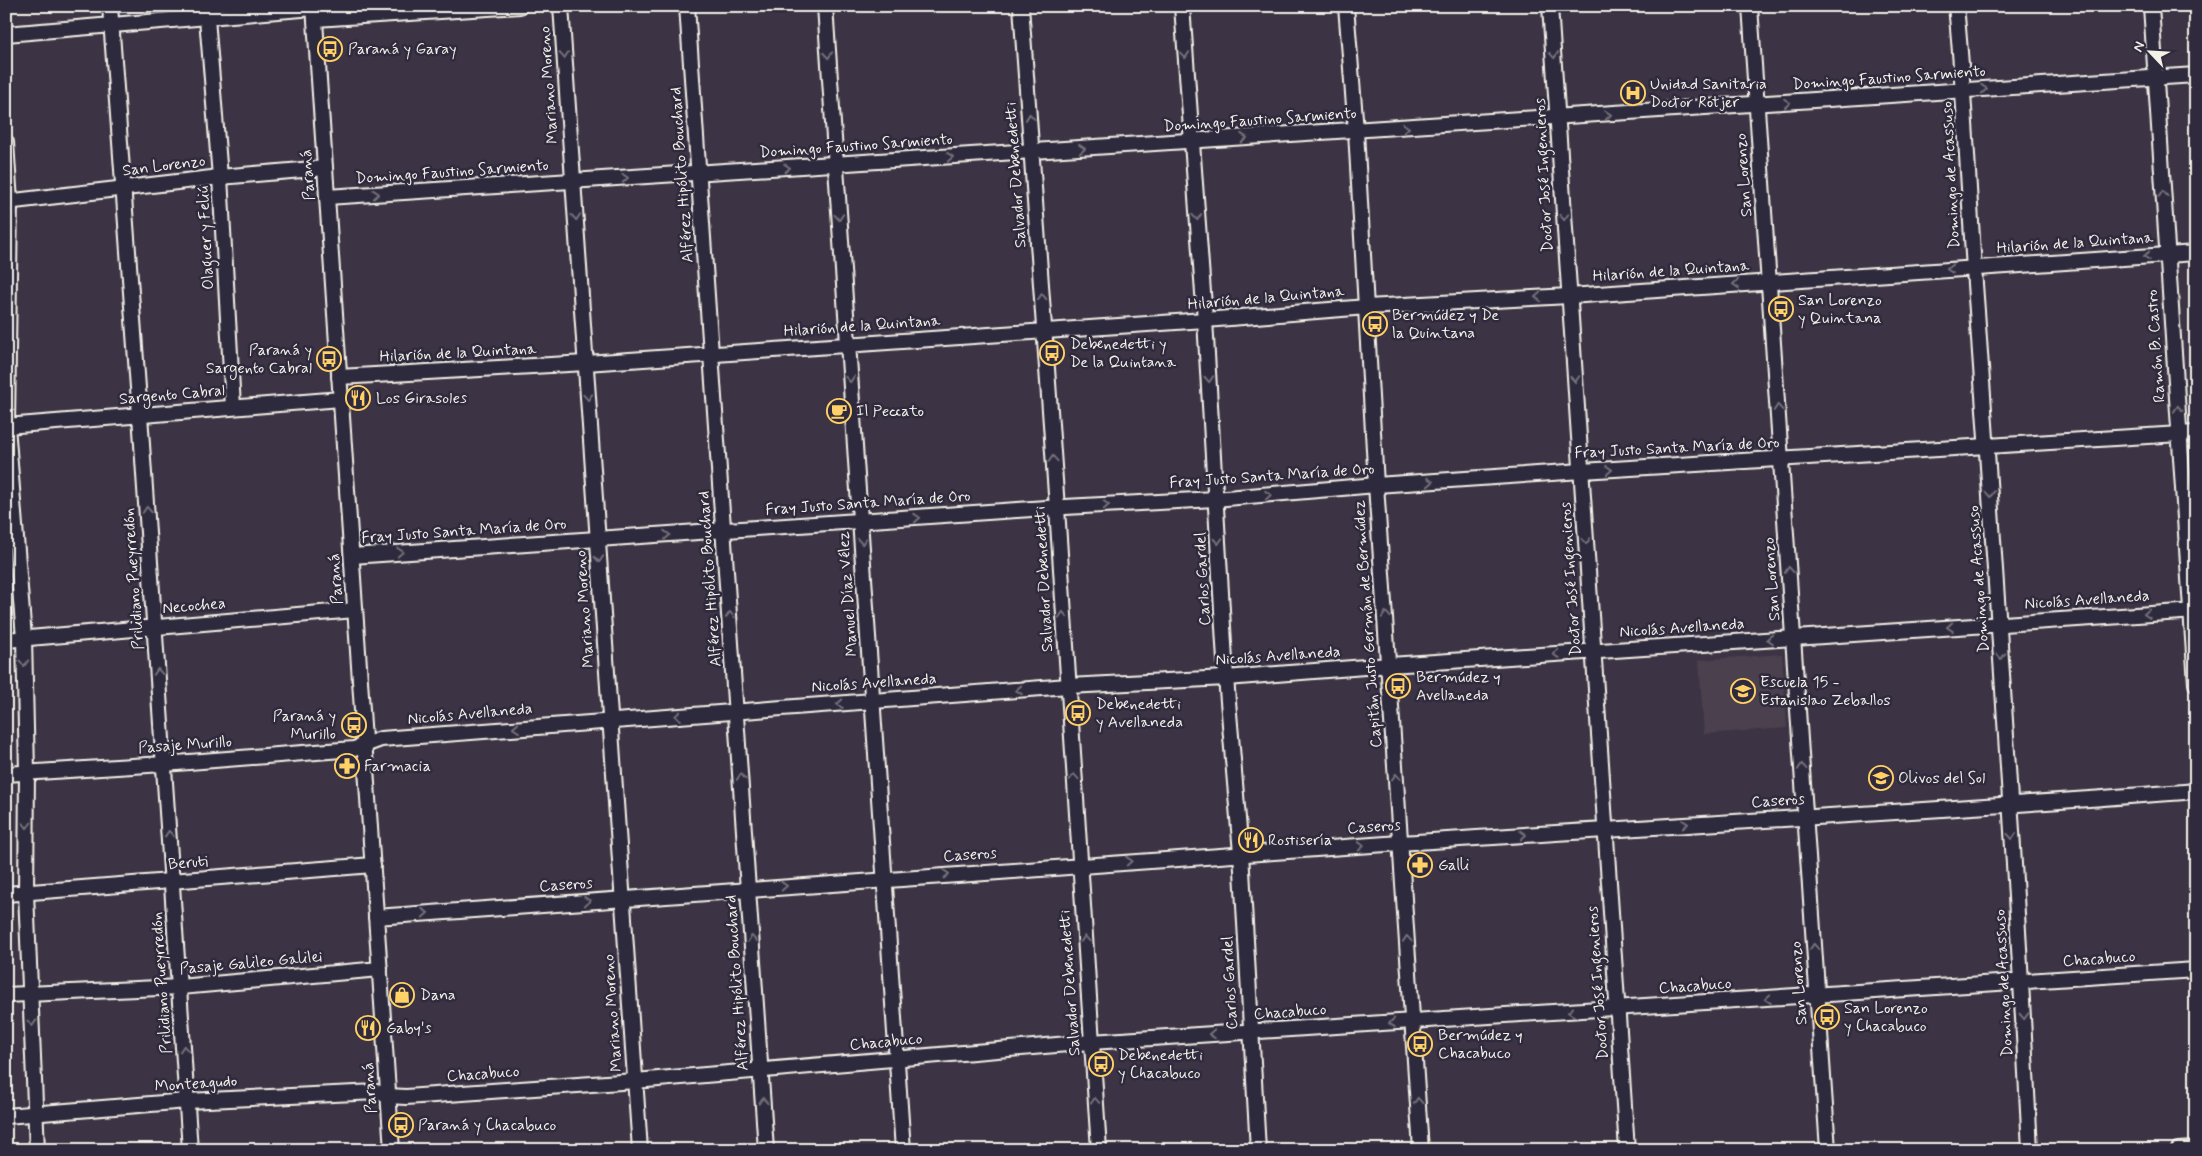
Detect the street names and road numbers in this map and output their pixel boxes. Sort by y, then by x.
street label: Mariano Moreno [534,25,564,145]
street label: Domingo Faustino Sarmiento [1792,61,1986,95]
street label: Alférez Hipólito Bouchard [665,86,699,264]
street label: Doctor José Ingenieros [1529,97,1560,253]
street label: Salvador Debenedetti [1000,101,1032,249]
street label: Domingo de Acassuso [1937,101,1965,249]
street label: Domingo Faustino Sarmiento [1163,103,1357,137]
street label: Domingo Faustino Sarmiento [759,129,953,163]
street label: San Lorenzo [1731,132,1757,217]
street label: Paraná [296,149,320,201]
street label: San Lorenzo [121,150,207,182]
street label: Domingo Faustino Sarmiento [355,155,549,189]
street label: Olaguer y Feliú [193,186,220,290]
street label: Hilarión de la Quintana [1996,227,2155,259]
street label: Hilarión de la Quintana [1592,255,1751,287]
street label: Hilarión de la Quintana [1187,281,1346,315]
street label: Ramón B. Castro [2142,289,2170,403]
street label: Hilarión de la Quintana [783,310,942,342]
street label: Hilarión de la Quintana [379,338,537,368]
street label: Sargento Cabral [118,380,226,411]
street label: Fray Justo Santa María de Oro [1574,432,1780,464]
street label: Fray Justo Santa María de Oro [1169,458,1375,494]
street label: Fray Justo Santa María de Oro [765,485,971,521]
street label: Alférez Hipólito Bouchard [693,490,727,668]
street label: Capitán Justo Germán de Bermúdez [1349,499,1387,749]
street label: Doctor José Ingenieros [1555,501,1588,657]
street label: Salvador Debenedetti [1030,505,1058,653]
street label: Domingo de Acassuso [1963,505,1995,653]
street label: Prilidiano Pueyrredón [119,507,149,651]
street label: Fray Justo Santa María de Oro [361,513,567,549]
street label: Manuel Díaz Vélez [833,530,863,657]
street label: Carlos Gardel [1190,532,1216,626]
street label: San Lorenzo [1759,536,1785,621]
street label: Mariano Moreno [570,549,600,669]
street label: Paraná [324,553,348,605]
street label: Nicolás Avellaneda [2024,585,2150,615]
street label: Necochea [162,593,227,619]
street label: Nicolás Avellaneda [1619,613,1745,643]
street label: Nicolás Avellaneda [1215,641,1341,671]
street label: Nicolás Avellaneda [811,668,937,698]
street label: Nicolás Avellaneda [407,698,534,730]
street label: Pasaje Murillo [137,731,233,759]
street label: Caseros [1750,789,1806,813]
street label: Caseros [1346,815,1402,839]
street label: Caseros [942,843,998,867]
street label: Beruti [167,851,209,875]
street label: Caseros [538,873,594,897]
street label: Alférez Hipólito Bouchard [720,894,754,1072]
street label: Doctor José Ingenieros [1582,905,1615,1061]
street label: Salvador Debenedetti [1054,909,1086,1057]
street label: Domingo de Acassuso [1990,909,2018,1057]
street label: Prilidiano Pueyrredón [147,911,177,1055]
street label: Carlos Gardel [1217,936,1243,1030]
street label: San Lorenzo [1786,940,1812,1025]
street label: Pasaje Galileo Galilei [179,946,323,980]
street label: Chacabuco [2062,946,2136,972]
street label: Mariano Moreno [598,953,628,1073]
street label: Chacabuco [1658,973,1732,999]
street label: Chacabuco [1253,999,1327,1025]
street label: Chacabuco [849,1028,923,1056]
street label: Chacabuco [446,1061,520,1087]
street label: Paraná [358,1062,382,1114]
street label: Monteagudo [154,1071,238,1097]

